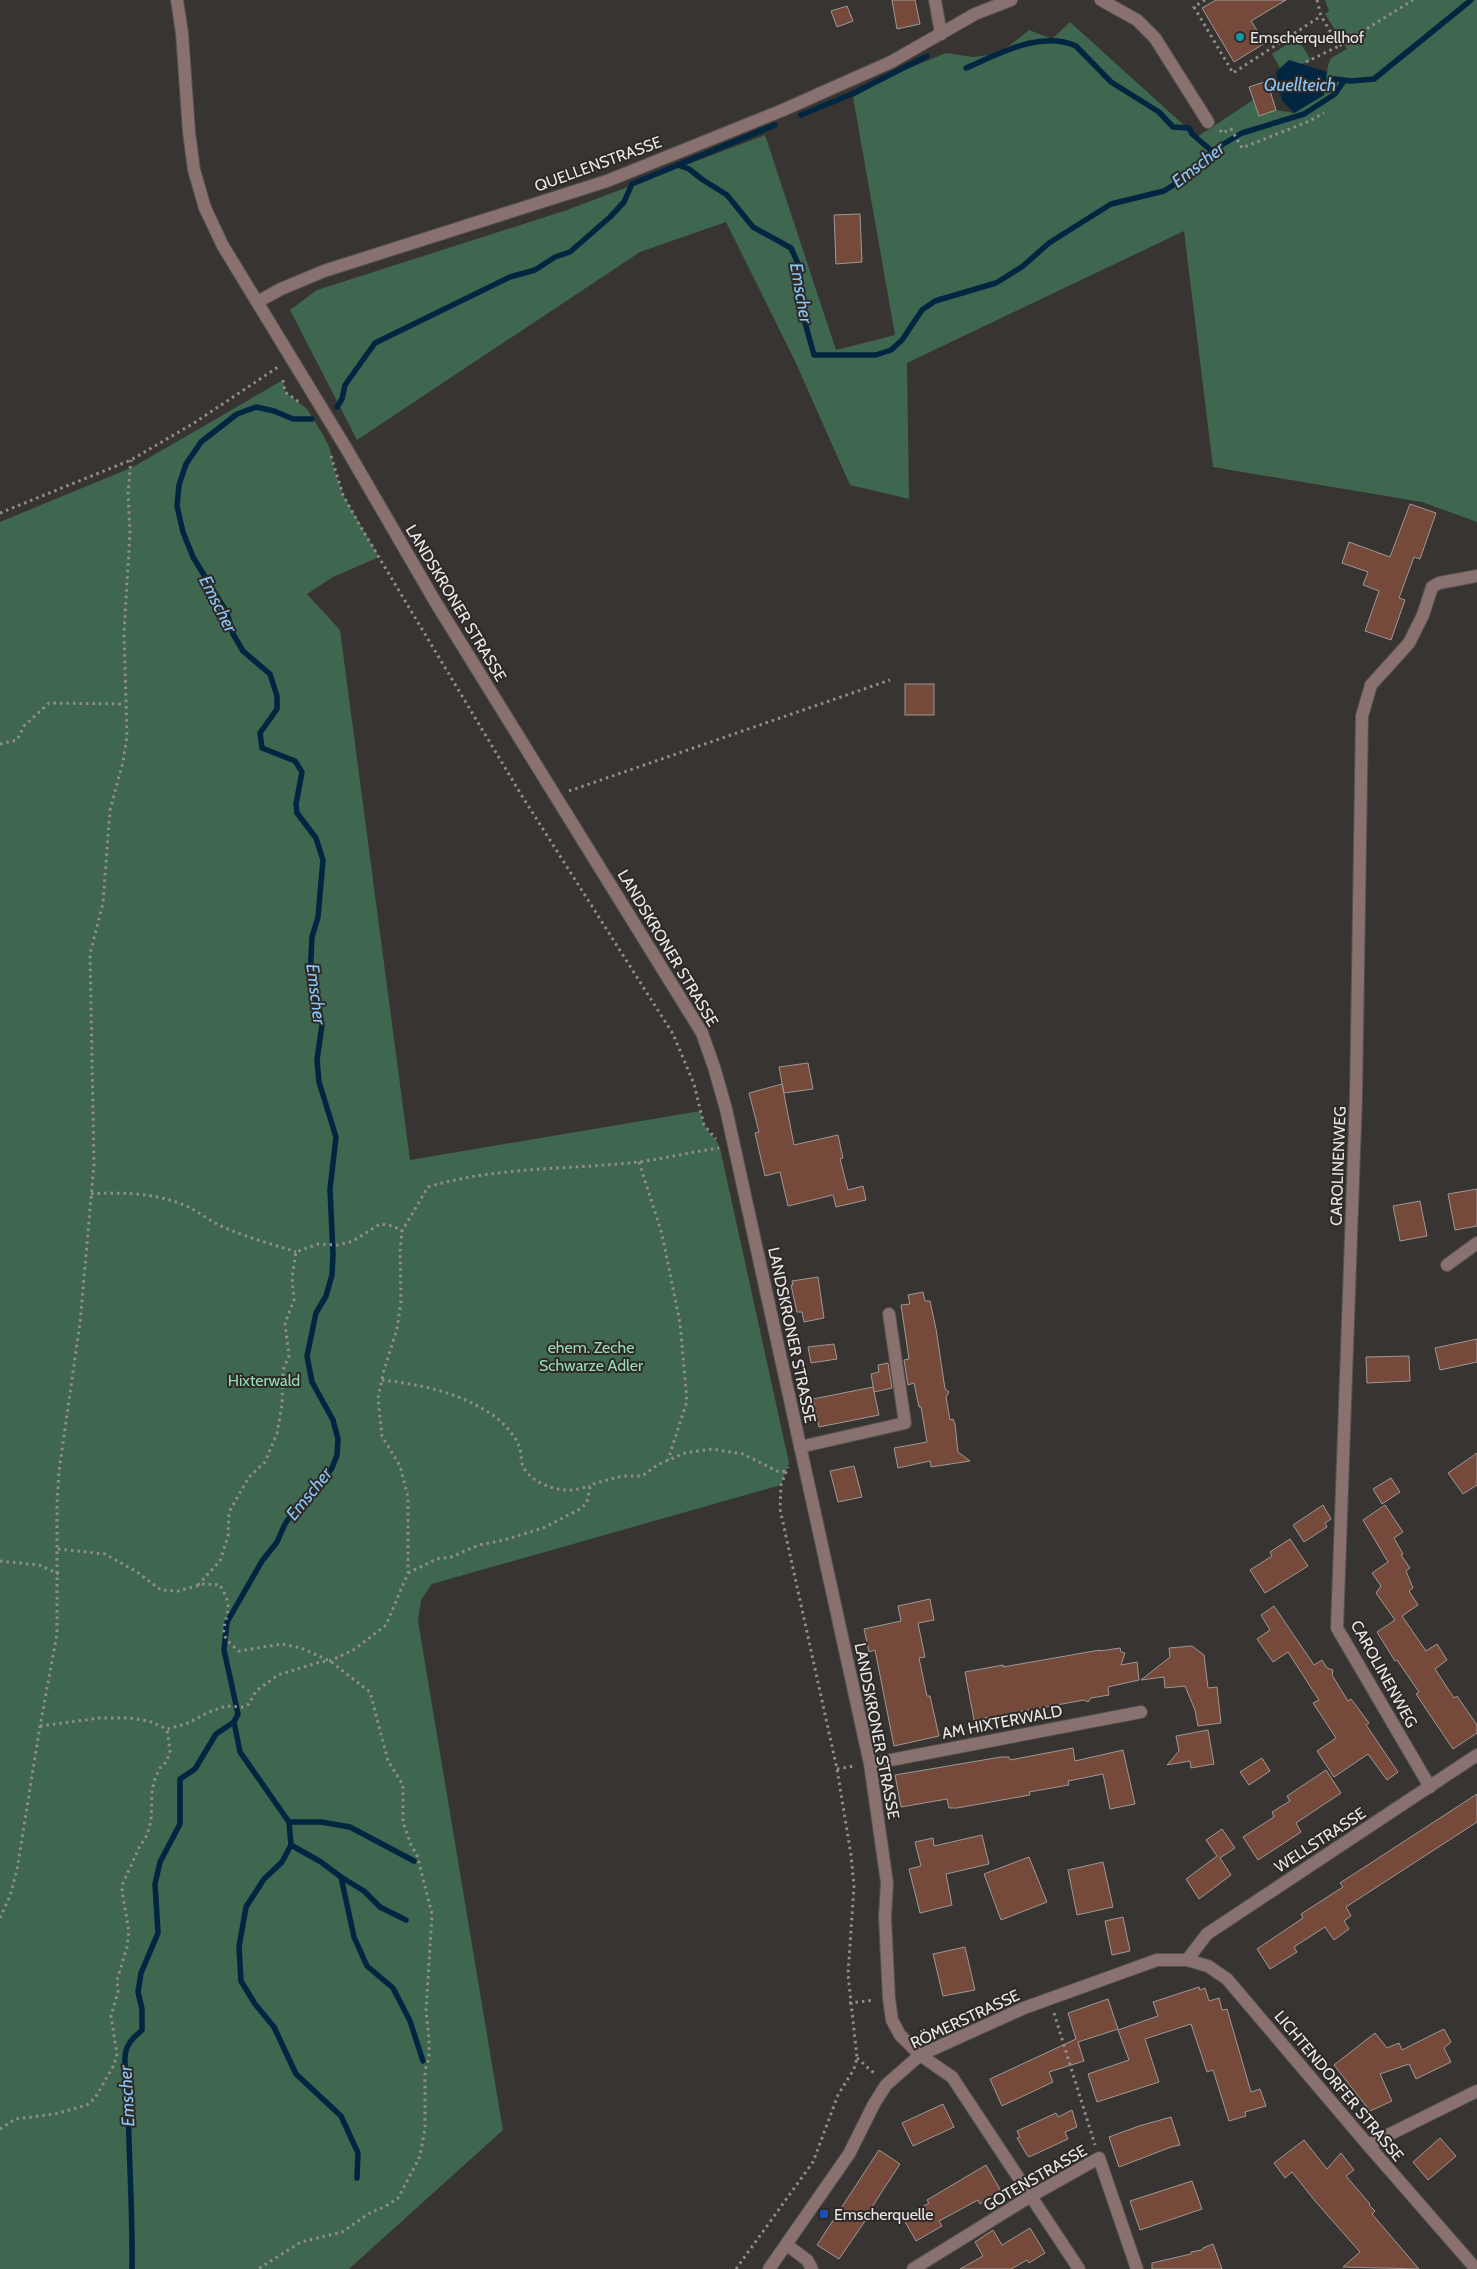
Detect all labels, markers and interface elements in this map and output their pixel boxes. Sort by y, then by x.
place label: Emscherquellhof [1250,28,1365,47]
marker: Emscherquellhof [1234,31,1246,43]
water label: Quellteich [1264,74,1336,96]
street label: QUELLENSTRASSE [532,132,664,196]
water label: Emscher [1167,137,1230,192]
water label: Emscher [785,261,817,326]
street label: LANDSKRONER STRASSE [402,521,510,685]
water label: Emscher [194,572,242,638]
street label: LANDSKRONER STRASSE [614,866,722,1030]
water label: Emscher [301,962,331,1027]
street label: CAROLINENWEG [1326,1106,1350,1226]
street label: LANDSKRONER STRASSE [764,1245,820,1425]
park label: ehem. Zeche Schwarze Adler [539,1338,644,1375]
park label: Hixterwald [228,1371,300,1390]
water label: Emscher [281,1462,338,1525]
street label: CAROLINENWEG [1347,1617,1421,1731]
street label: LANDSKRONER STRASSE [851,1641,903,1821]
street label: AM HIXTERWALD [940,1701,1064,1743]
street label: WELLSTRASSE [1271,1803,1369,1877]
street label: RÖMERSTRASSE [907,1985,1023,2053]
street label: LICHTENDORFER STRASSE [1270,2007,1408,2165]
water label: Emscher [114,2063,140,2127]
street label: GOTENSTRASSE [980,2141,1090,2215]
place label: Emscherquelle [834,2205,934,2224]
marker: Emscherquelle [818,2208,830,2220]

